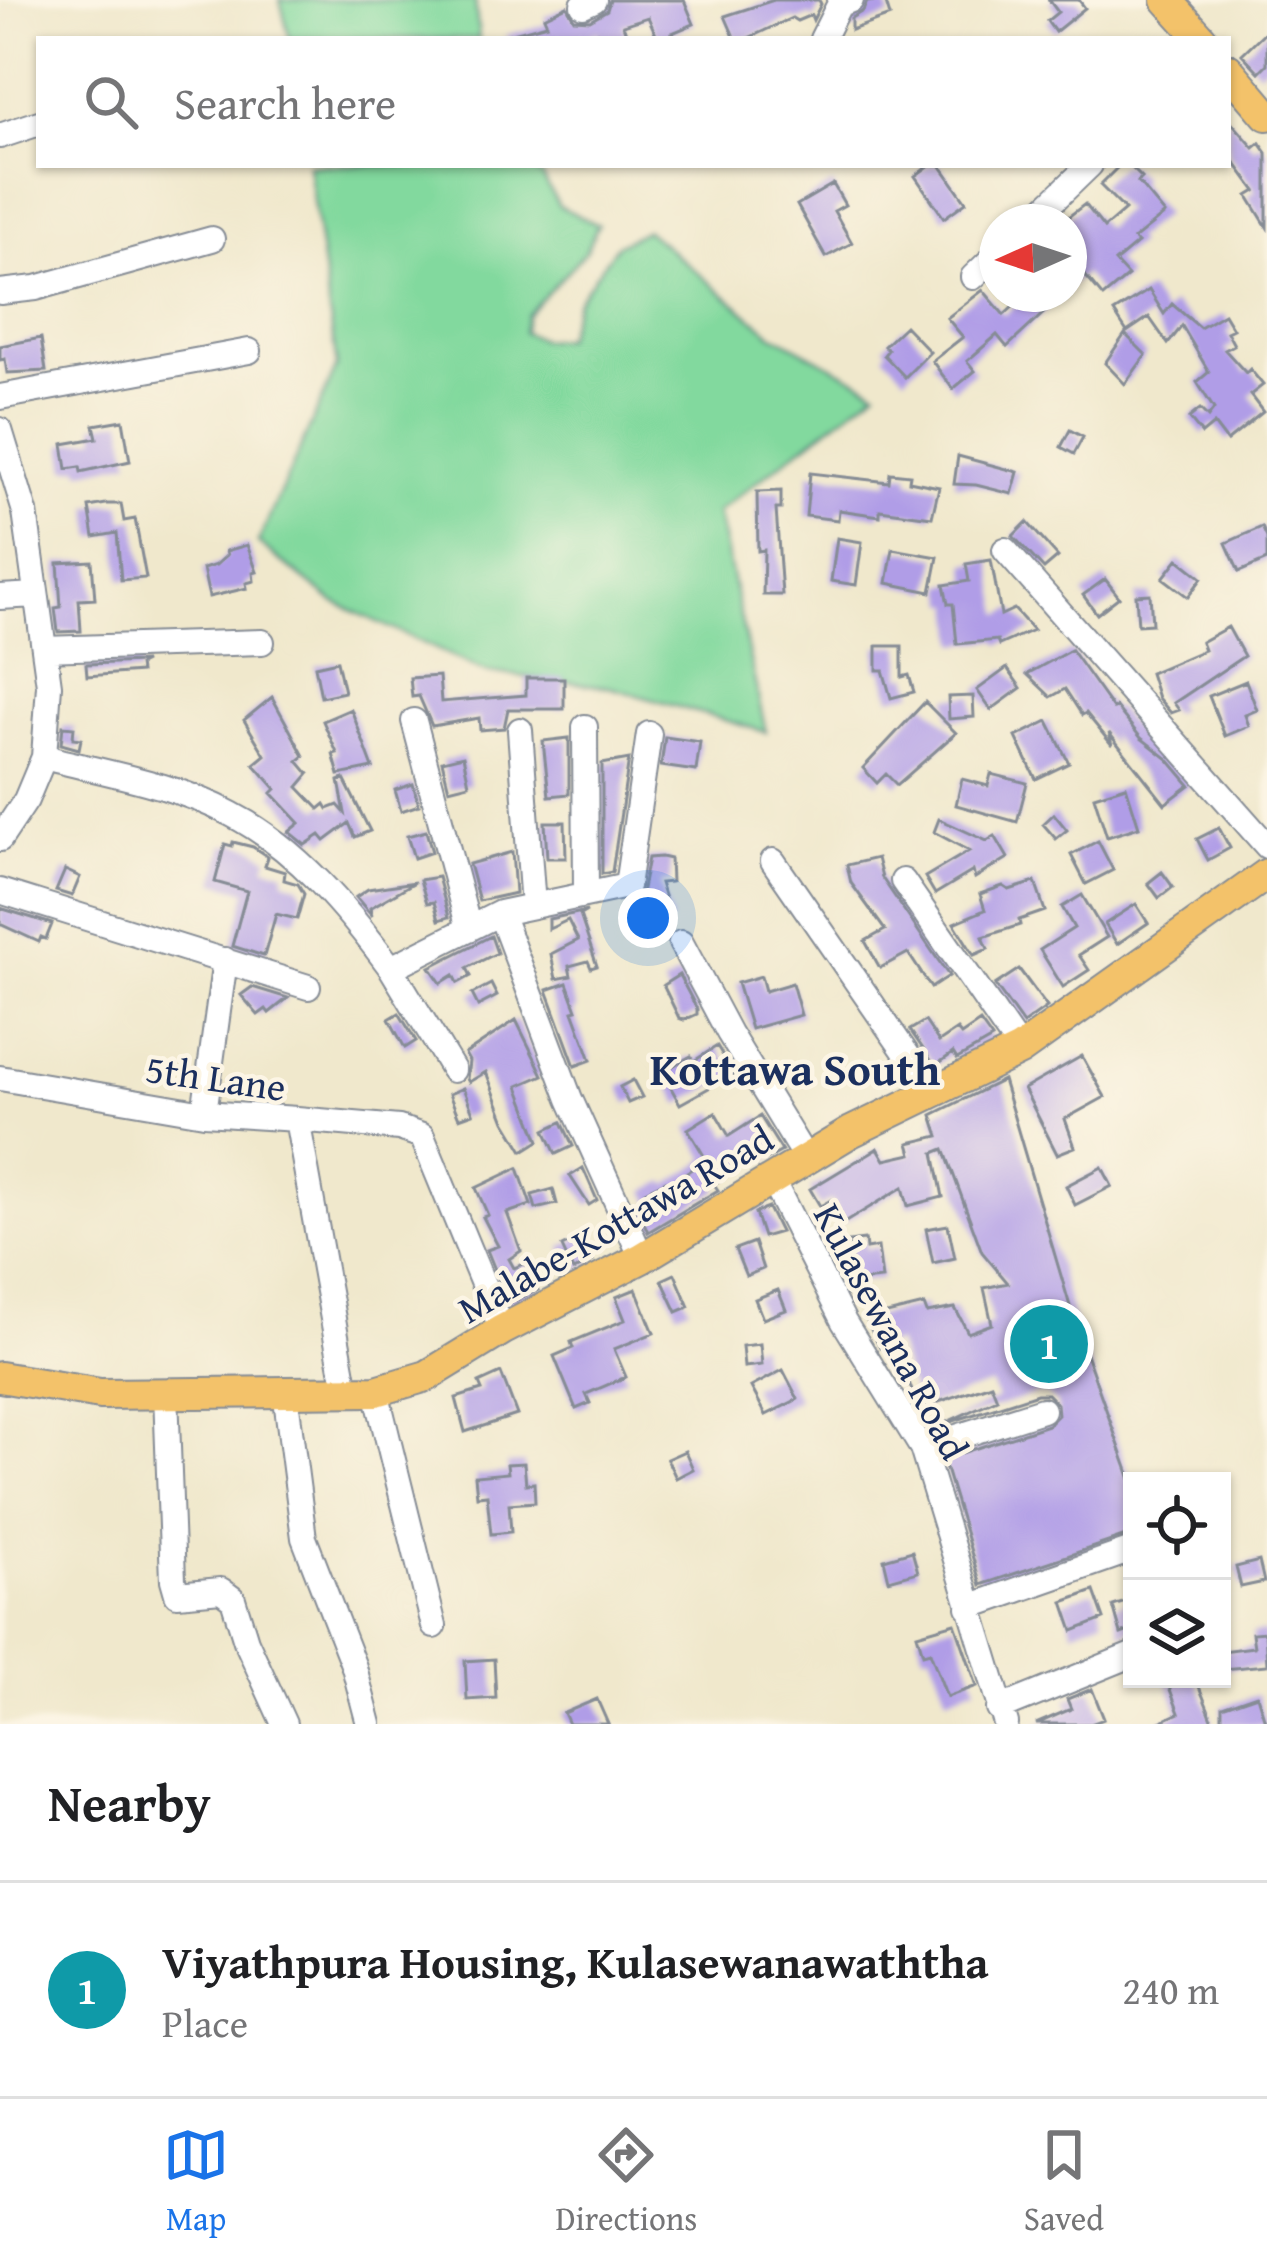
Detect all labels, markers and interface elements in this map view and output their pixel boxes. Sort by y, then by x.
search box [36,36,1231,168]
icon: search [78,69,144,135]
text: Search here [174,70,396,135]
north arrow [979,204,1087,312]
your location [618,888,678,948]
district label: Kottawa South [650,1036,941,1101]
street label: 5th Lane [142,1039,290,1115]
street label: Malabe-Kottawa Road [447,1109,783,1337]
street label: Kulasewana Road [800,1193,984,1470]
pin: 1 [1010,1299,1088,1389]
map controls [1123,1472,1231,1688]
button: locate [1123,1472,1231,1580]
button: layers [1123,1580,1231,1688]
text: Nearby [48,1765,211,1840]
text: Viyathpura Housing, Kulasewanawaththa [162,1929,989,1994]
text: 1 [77,1961,97,2018]
text: 240 m [1122,1961,1219,2018]
text: Place [162,1994,248,2051]
tab: Map [163,2122,229,2242]
tab: Directions [556,2122,697,2242]
tab: Saved [1024,2122,1104,2242]

